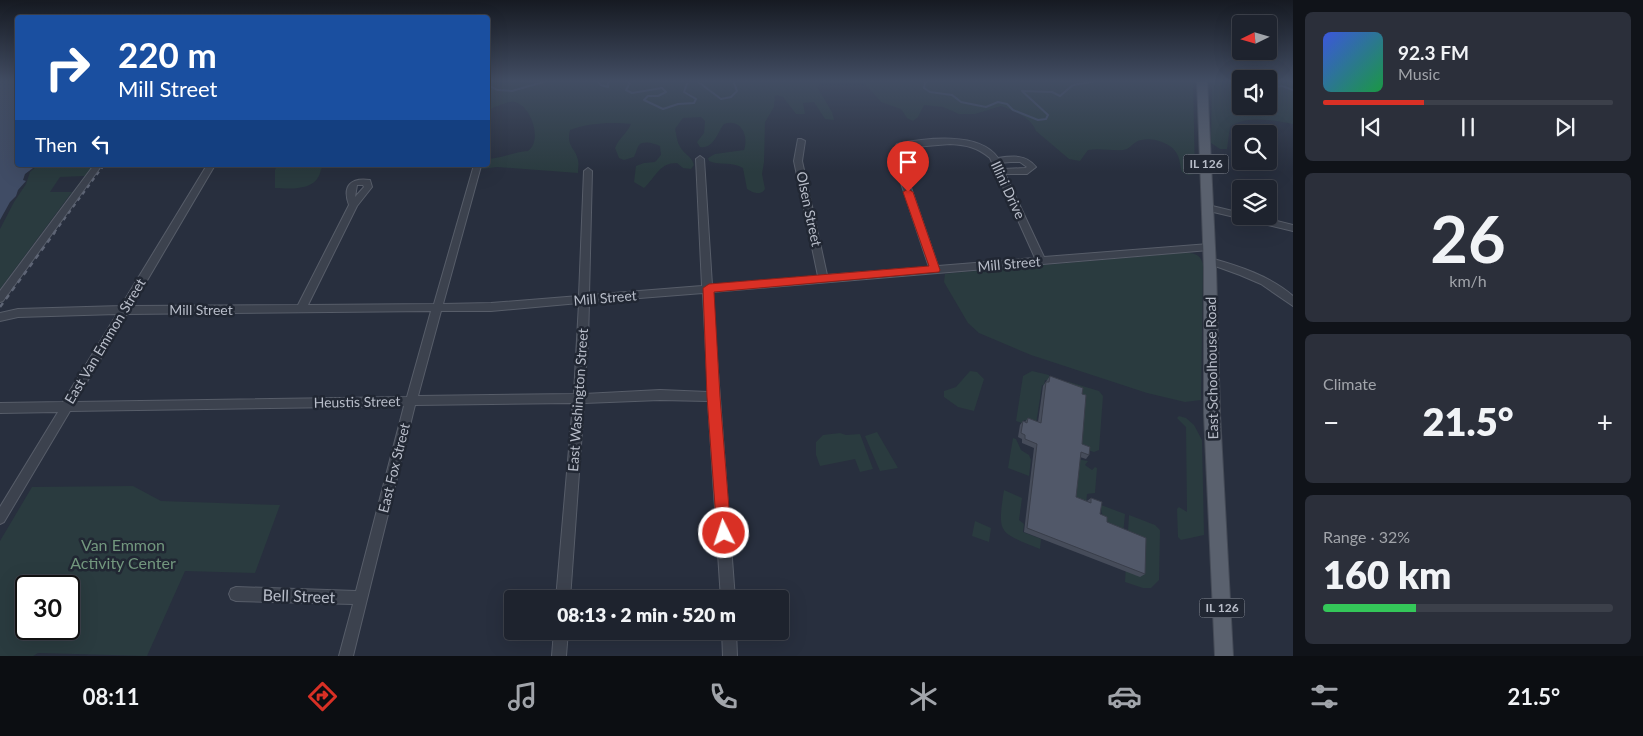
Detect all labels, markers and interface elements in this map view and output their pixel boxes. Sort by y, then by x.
north arrow [1232,15,1278,60]
map controls [1232,15,1277,225]
text: 220 m [118,33,217,75]
icon: right [35,35,100,100]
text: 92.3 FM [1398,41,1469,64]
text: Music [1398,64,1440,83]
button: sound [1232,70,1277,115]
text: Mill Street [118,75,217,102]
icon: previous [1357,113,1385,141]
icon: pause [1454,113,1482,141]
icon: next [1551,113,1579,141]
button: search [1232,125,1277,170]
icon: left [87,130,115,158]
text: Then [35,133,77,156]
pin [887,141,929,192]
icon: arrive [894,148,922,176]
road number: IL 126 [1184,154,1228,173]
street label: Illini Drive [988,158,1029,221]
street label: Olsen Street [793,170,826,248]
button: layers [1232,180,1277,225]
text: 26 [1430,199,1506,277]
street label: Mill Street [977,252,1041,275]
text: km/h [1449,271,1487,290]
street label: East Van Emmon Street [60,275,149,406]
street label: Mill Street [573,286,637,309]
street label: East Schoolhouse Road [1202,297,1221,439]
street label: Mill Street [169,301,233,318]
street label: East Washington Street [564,328,591,472]
text: Climate [1323,374,1376,393]
street label: Heustis Street [313,392,401,411]
text: 21.5° [1422,398,1514,444]
text: − [1323,405,1339,439]
text: + [1597,405,1613,439]
street label: East Fox Street [374,421,413,515]
position arrow [697,506,749,558]
text: Range · 32% [1323,527,1410,546]
park label: Van Emmon Activity Center [70,535,176,572]
text: 160 km [1323,551,1451,597]
speed limit sign: 30 [15,575,80,640]
street label: Bell Street [262,585,336,606]
road number: IL 126 [1200,598,1244,618]
text: 08:13 · 2 min · 520 m [557,603,736,626]
icon: directions [305,679,340,714]
icon: music [505,679,540,714]
icon: phone [706,679,741,714]
icon: climate [906,679,941,714]
icon: car [1107,679,1142,714]
icon: filters [1307,679,1342,714]
text: 08:11 [83,683,139,710]
text: 21.5° [1508,683,1560,710]

